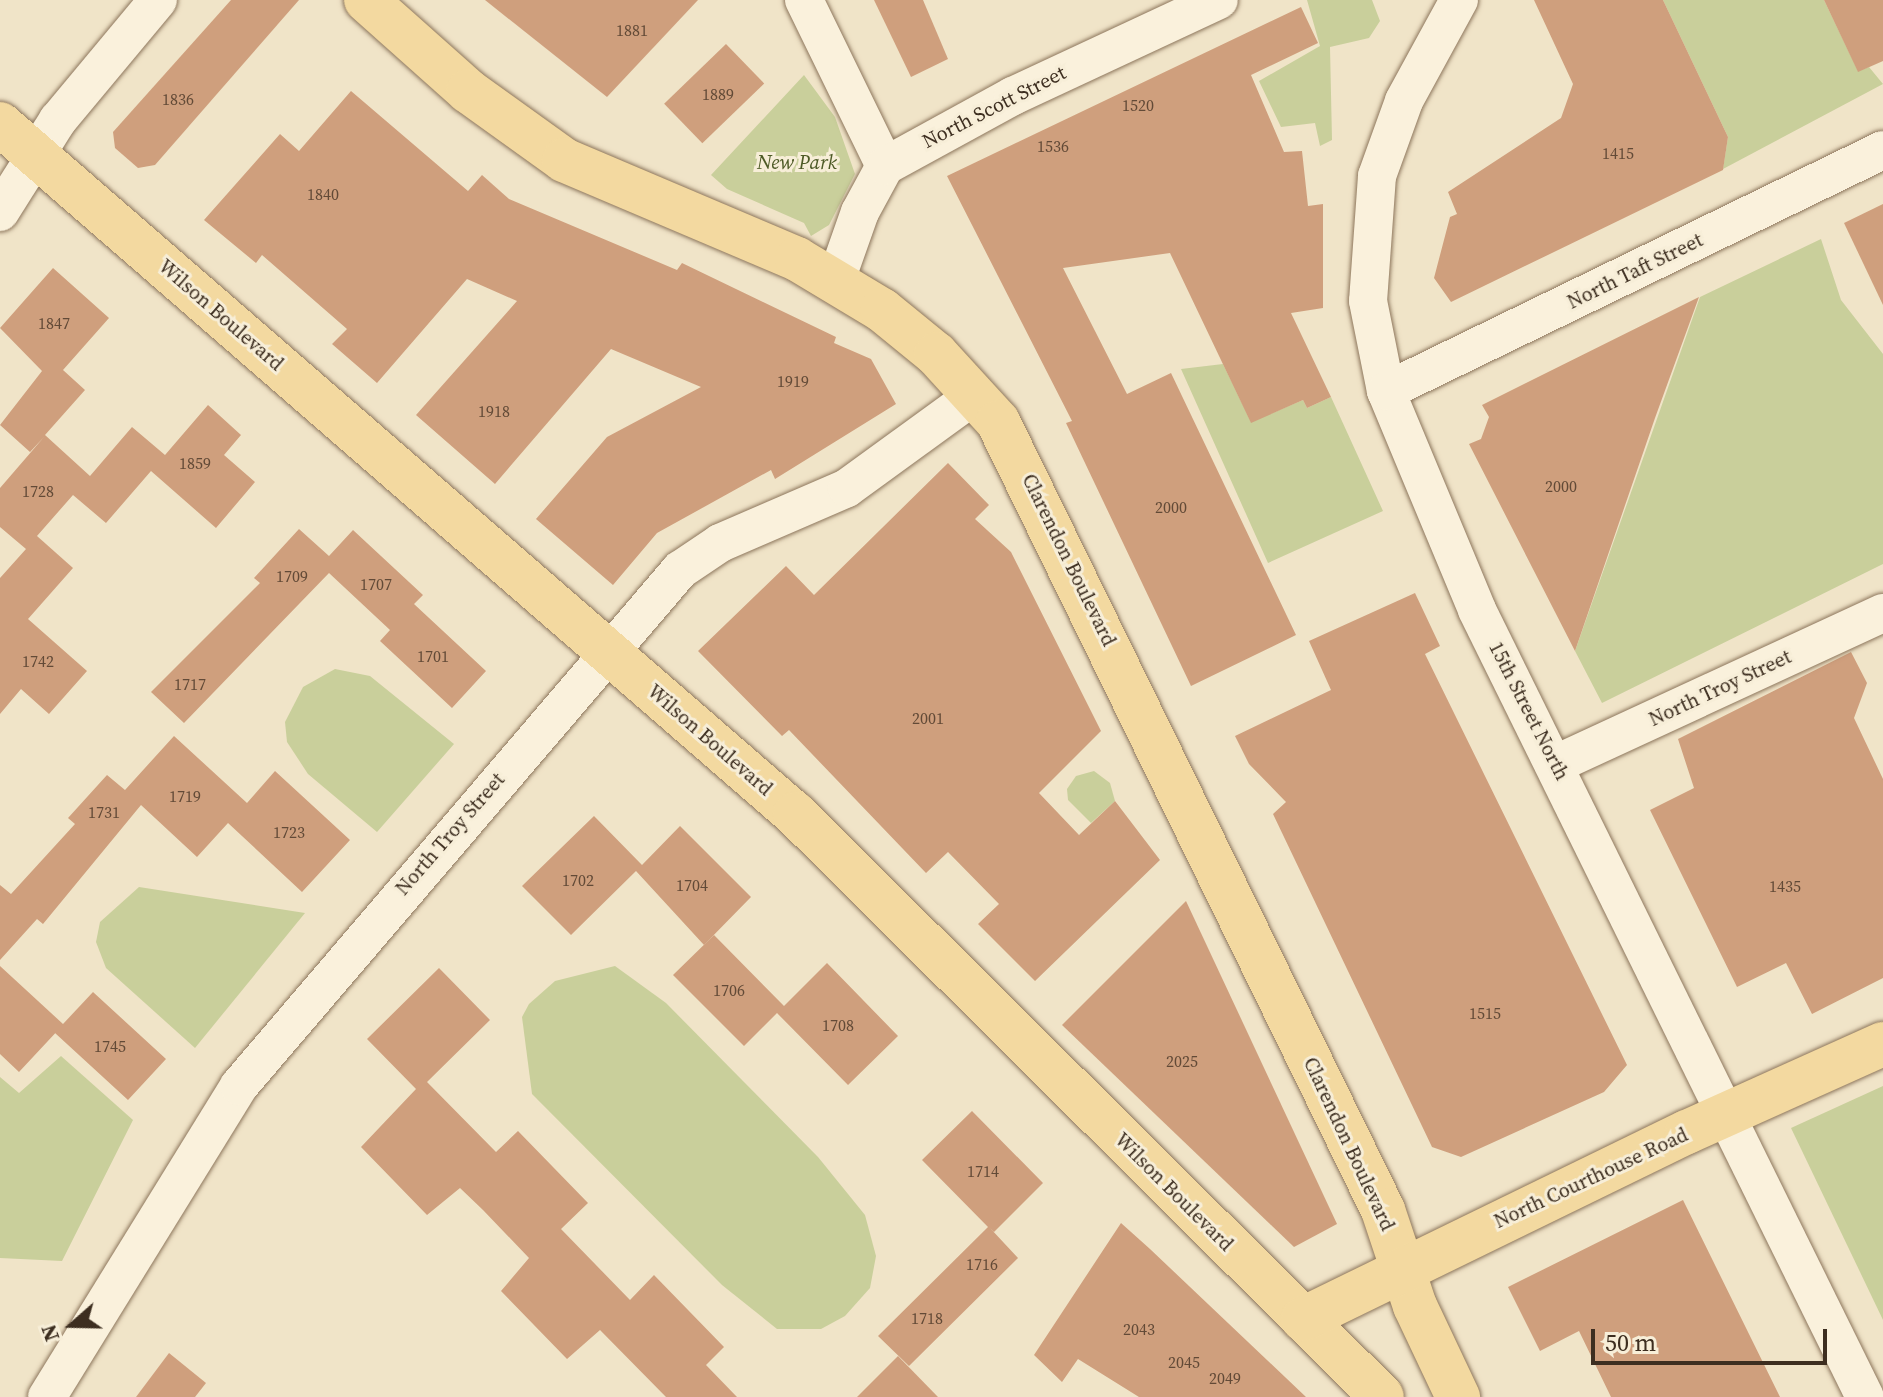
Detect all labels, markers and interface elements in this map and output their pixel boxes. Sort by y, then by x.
house number: 1881 [616,20,648,40]
street label: North Scott Street [918,60,1070,154]
house number: 1889 [702,84,734,104]
house number: 1836 [162,89,194,109]
house number: 1520 [1122,95,1154,115]
house number: 1536 [1037,136,1069,156]
house number: 1415 [1602,143,1634,163]
park label: New Park [757,150,837,174]
house number: 1840 [307,184,339,204]
street label: North Taft Street [1563,228,1707,314]
street label: Wilson Boulevard [154,254,288,376]
house number: 1847 [38,313,70,333]
house number: 1919 [777,371,809,391]
house number: 1918 [478,401,510,421]
house number: 1859 [179,453,211,473]
street label: Clarendon Boulevard [1017,470,1121,650]
house number: 2000 [1545,476,1577,496]
house number: 1728 [22,481,54,501]
house number: 2000 [1155,497,1187,517]
house number: 1709 [276,566,308,586]
house number: 1707 [360,574,392,594]
street label: 15th Street North [1484,638,1574,784]
street label: North Troy Street [1645,644,1795,732]
house number: 1701 [417,646,449,666]
house number: 1742 [22,651,54,671]
house number: 1717 [174,674,206,694]
street label: Wilson Boulevard [643,679,777,801]
house number: 2001 [912,708,944,728]
street label: North Troy Street [390,768,510,900]
house number: 1719 [169,786,201,806]
house number: 1731 [88,802,120,822]
house number: 1723 [273,822,305,842]
house number: 1702 [562,870,594,890]
house number: 1704 [676,875,708,895]
house number: 1435 [1769,876,1801,896]
house number: 1706 [713,980,745,1000]
house number: 1515 [1469,1003,1501,1023]
house number: 1708 [822,1015,854,1035]
house number: 1745 [94,1036,126,1056]
house number: 2025 [1166,1051,1198,1071]
street label: Clarendon Boulevard [1298,1053,1400,1235]
street label: North Courthouse Road [1490,1123,1692,1233]
street label: Wilson Boulevard [1110,1128,1238,1256]
house number: 1714 [967,1161,999,1181]
house number: 1716 [966,1254,998,1274]
north arrow [32,1285,112,1365]
house number: 1718 [911,1308,943,1328]
scale bar [1595,1313,1831,1363]
house number: 2043 [1123,1319,1155,1339]
text: N [33,1321,66,1346]
text: 50 m [1605,1326,1656,1359]
house number: 2045 [1168,1352,1200,1372]
house number: 2049 [1209,1368,1241,1388]

